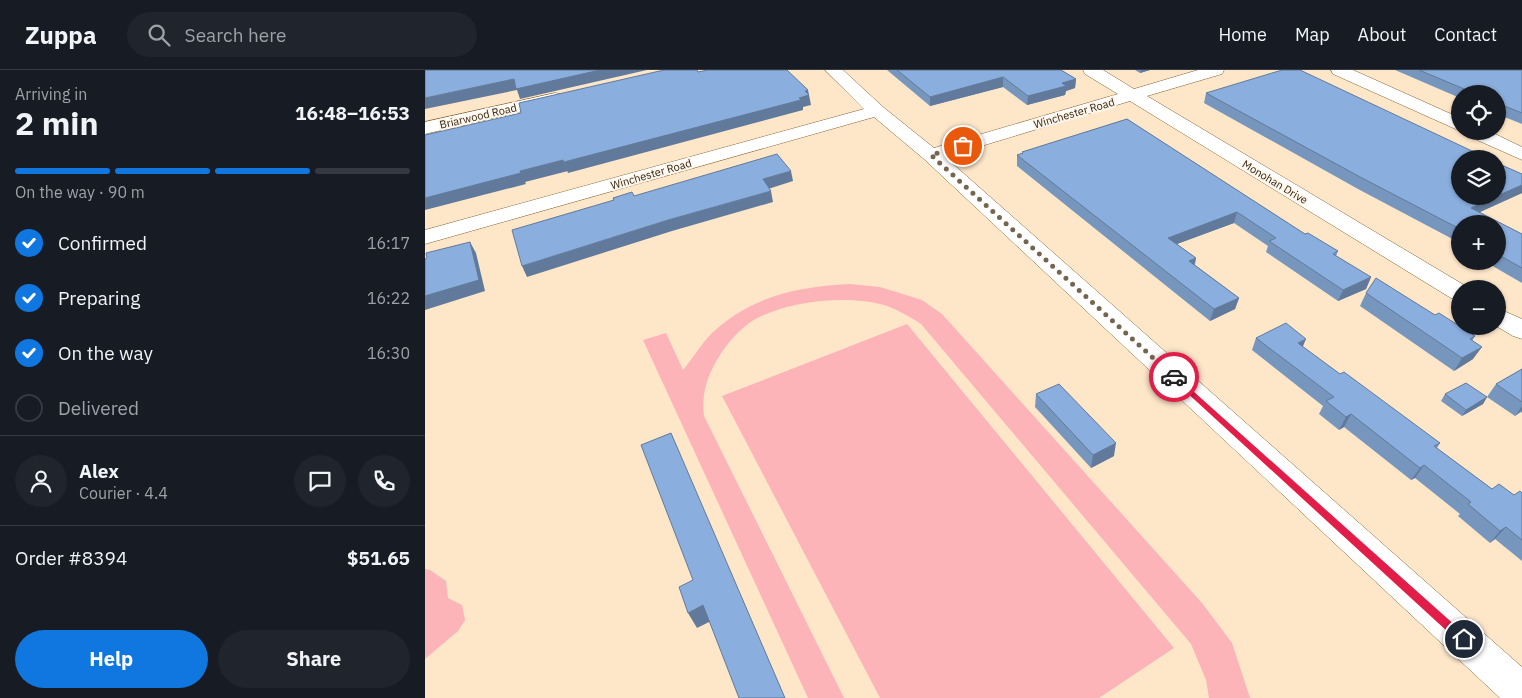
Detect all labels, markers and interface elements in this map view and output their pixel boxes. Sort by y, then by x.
search box [127,12,477,57]
text: Zuppa [25,19,97,51]
icon: search [145,21,173,49]
text: Search here [185,23,286,47]
text: Home [1219,23,1267,46]
text: Map [1295,23,1330,46]
text: About [1358,23,1406,46]
text: Contact [1434,23,1497,46]
text: Arriving in [15,84,87,104]
map controls [1451,85,1506,335]
button: locate [1451,85,1506,140]
street label: Winchester Road [1032,95,1116,131]
street label: Briarwood Road [438,100,518,132]
text: 16:48–16:53 [295,101,410,125]
text: 2 min [15,102,99,144]
pin [942,125,984,167]
icon: bag [949,132,977,160]
button: layers [1451,150,1506,205]
street label: Winchester Road [609,156,693,192]
street label: Monohan Drive [1240,157,1310,207]
text: On the way · 90 m [15,182,145,202]
button: + [1451,215,1506,270]
icon: check [15,229,43,257]
text: Confirmed [58,231,147,255]
text: 16:17 [367,233,410,253]
button: − [1451,280,1506,335]
icon: check [15,284,43,312]
text: Preparing [58,286,140,310]
text: 16:22 [367,288,410,308]
icon: check [15,339,43,367]
text: On the way [58,341,153,365]
text: 16:30 [367,343,410,363]
courier [1149,352,1199,402]
icon: car [1160,363,1188,391]
text: Delivered [58,396,139,420]
button: person [15,455,67,507]
button: chat [294,455,346,507]
button: phone [358,455,410,507]
text: Alex [79,459,119,483]
text: Courier · 4.4 [79,483,168,503]
text: Order #8394 [15,546,127,570]
text: $51.65 [347,546,410,570]
pin [1443,618,1485,660]
icon: home [1450,625,1478,653]
button: Help [15,630,208,688]
button: Share [218,630,410,688]

